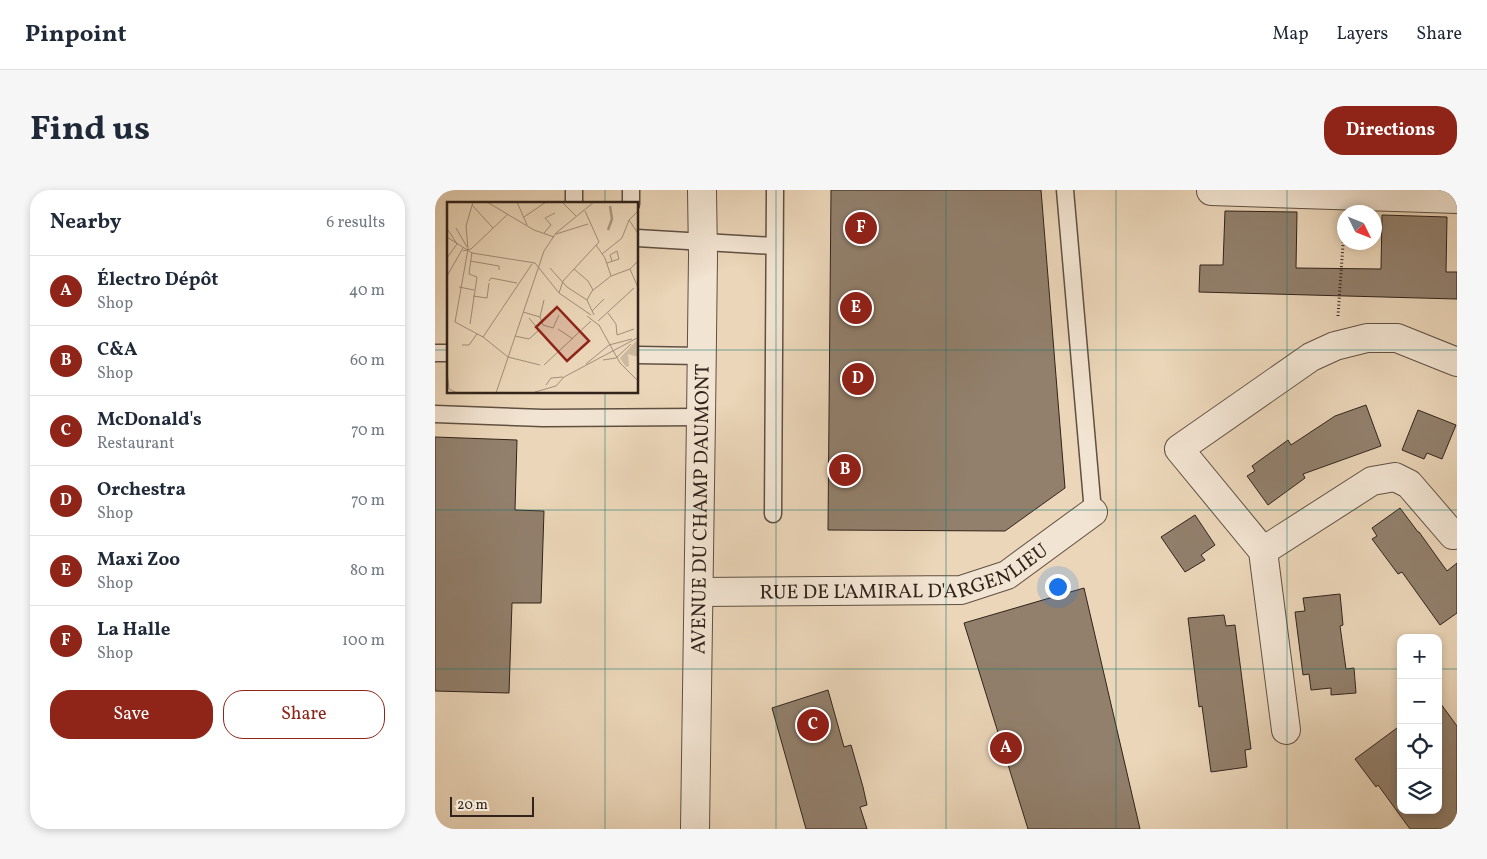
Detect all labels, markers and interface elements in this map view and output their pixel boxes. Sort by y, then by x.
text: Pinpoint [25,18,127,52]
text: Map [1272,22,1308,47]
text: Layers [1336,22,1388,47]
text: Share [1416,22,1462,47]
text: Find us [30,106,150,154]
button: Directions [1324,106,1457,155]
inset map [447,202,639,394]
north arrow [1337,205,1382,250]
text: Nearby [50,208,121,237]
pin: F [845,209,877,247]
text: 6 results [326,212,385,234]
text: Électro Dépôt [97,267,218,293]
text: A [60,280,72,302]
text: 40 m [349,280,385,302]
pin: E [840,289,872,327]
text: Shop [97,293,133,315]
text: C&A [97,337,137,363]
text: B [61,350,71,372]
text: 60 m [350,350,385,372]
pin: D [842,360,874,398]
text: Shop [97,363,133,385]
street label: AVENUE DU CHAMP DAUMONT [686,363,718,655]
text: McDonald's [97,407,202,433]
text: C [61,420,71,442]
text: 70 m [351,420,385,442]
text: Restaurant [97,433,175,455]
pin: B [829,451,861,489]
text: Orchestra [97,477,186,503]
text: D [60,490,72,512]
text: 70 m [351,490,385,512]
text: Shop [97,503,133,525]
street label: RUE DE L'AMIRAL D'ARGENLIEU [759,537,1055,608]
text: Maxi Zoo [97,547,180,573]
text: E [61,560,71,582]
text: 80 m [350,560,385,582]
text: Shop [97,573,133,595]
your location [1045,574,1071,600]
text: La Halle [97,617,170,643]
text: F [61,630,71,652]
text: 100 m [342,630,385,652]
map controls [1397,634,1442,814]
button: + [1397,634,1442,679]
text: Shop [97,643,133,665]
button: − [1397,679,1442,724]
button: Save [50,690,213,739]
button: Share [223,690,385,739]
pin: C [797,706,829,744]
button: locate [1397,724,1442,769]
pin: A [990,729,1022,767]
button: layers [1397,769,1442,814]
scale bar [450,794,534,817]
text: 20 m [457,796,488,815]

